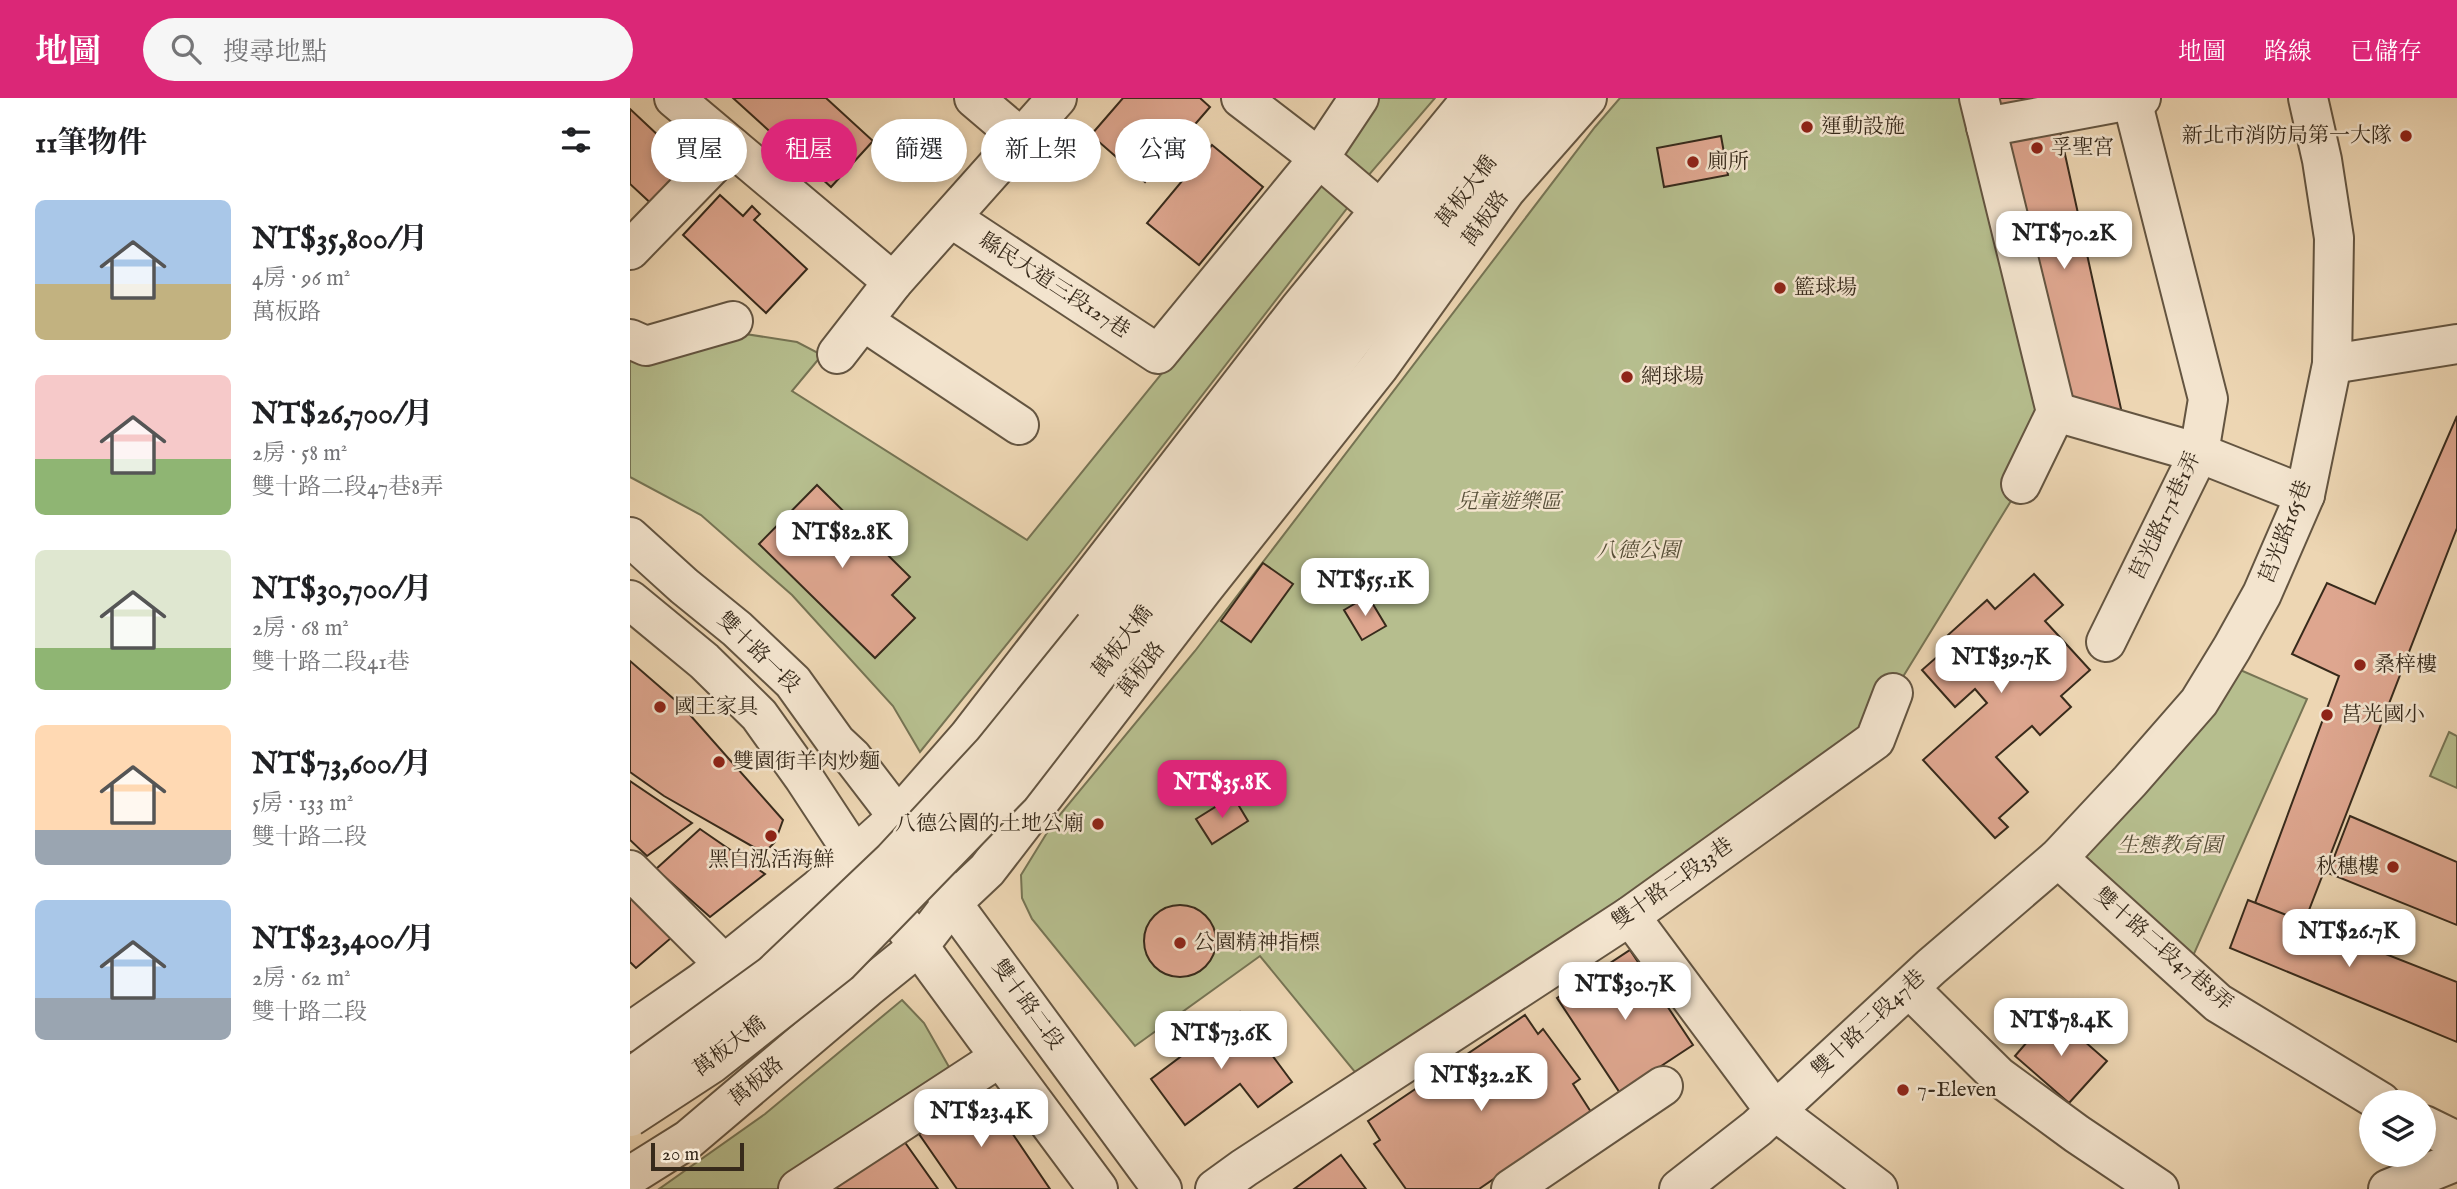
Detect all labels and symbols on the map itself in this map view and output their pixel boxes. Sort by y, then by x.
place label: 運動設施 [1821,114,1905,141]
marker: 運動設施 [1799,119,1815,135]
place label: 新北市消防局第一大隊 [2182,123,2392,150]
marker: 新北市消防局第一大隊 [2398,128,2414,144]
place label: 孚聖宮 [2051,135,2114,162]
marker: 孚聖宮 [2029,140,2045,156]
place label: 廁所 [1707,149,1749,176]
street label: 萬板大橋 [1431,151,1503,233]
marker: 廁所 [1685,154,1701,170]
street label: 萬板路 [1457,186,1515,252]
pin: NT$70.2K [1992,212,2136,271]
street label: 縣民大道三段127巷 [974,227,1134,345]
place label: 籃球場 [1794,275,1857,302]
marker: 籃球場 [1772,280,1788,296]
place label: 網球場 [1641,364,1704,391]
marker: 網球場 [1619,369,1635,385]
street label: 莒光路171巷1弄 [2125,448,2207,584]
street label: 莒光路165巷 [2254,477,2318,587]
park label: 兒童遊樂區 [1457,489,1564,516]
pin: NT$82.8K [770,510,914,570]
park label: 八德公園 [1596,538,1683,565]
pin: NT$55.1K [1293,559,1437,618]
street label: 萬板大橋 [1087,601,1159,683]
street label: 雙十路一段 [711,607,805,699]
pin: NT$39.7K [1929,636,2073,695]
street label: 萬板路 [1112,637,1172,703]
place label: 桑梓樓 [2374,652,2437,679]
marker: 桑梓樓 [2352,657,2368,673]
place label: 國王家具 [674,694,758,721]
marker: 國王家具 [652,699,668,715]
place label: 莒光國小 [2341,702,2425,729]
marker: 莒光國小 [2319,707,2335,723]
place label: 雙園街羊肉炒麵 [733,749,880,776]
marker: 雙園街羊肉炒麵 [711,754,727,770]
pin: NT$35.8K [1150,760,1294,820]
place label: 八德公園的土地公廟 [895,811,1084,838]
marker: 八德公園的土地公廟 [1090,816,1106,832]
marker: 黑白泓活海鮮 [763,828,779,844]
street label: 雙十路二段33巷 [1607,832,1739,936]
park label: 生態教育園 [2118,833,2225,860]
place label: 黑白泓活海鮮 [708,847,834,874]
place label: 秋穗樓 [2316,854,2379,881]
marker: 秋穗樓 [2385,859,2401,875]
street label: 雙十路二段47巷8弄 [2088,882,2238,1018]
pin: NT$26.7K [2277,910,2421,969]
place label: 公園精神指標 [1194,930,1320,957]
marker: 公園精神指標 [1172,935,1188,951]
street label: 雙十路二段 [985,955,1069,1055]
pin: NT$30.7K [1553,962,1697,1022]
street label: 雙十路二段47巷 [1807,965,1931,1083]
pin: NT$78.4K [1989,998,2133,1058]
street label: 萬板大橋 [688,1011,772,1083]
pin: NT$73.6K [1149,1012,1293,1071]
street label: 萬板路 [724,1051,790,1113]
pin: NT$32.2K [1409,1054,1553,1113]
place label: 7-Eleven [1917,1077,1996,1104]
marker: 7-Eleven [1895,1082,1911,1098]
pin: NT$23.4K [909,1090,1053,1149]
scale bar [651,1140,744,1172]

